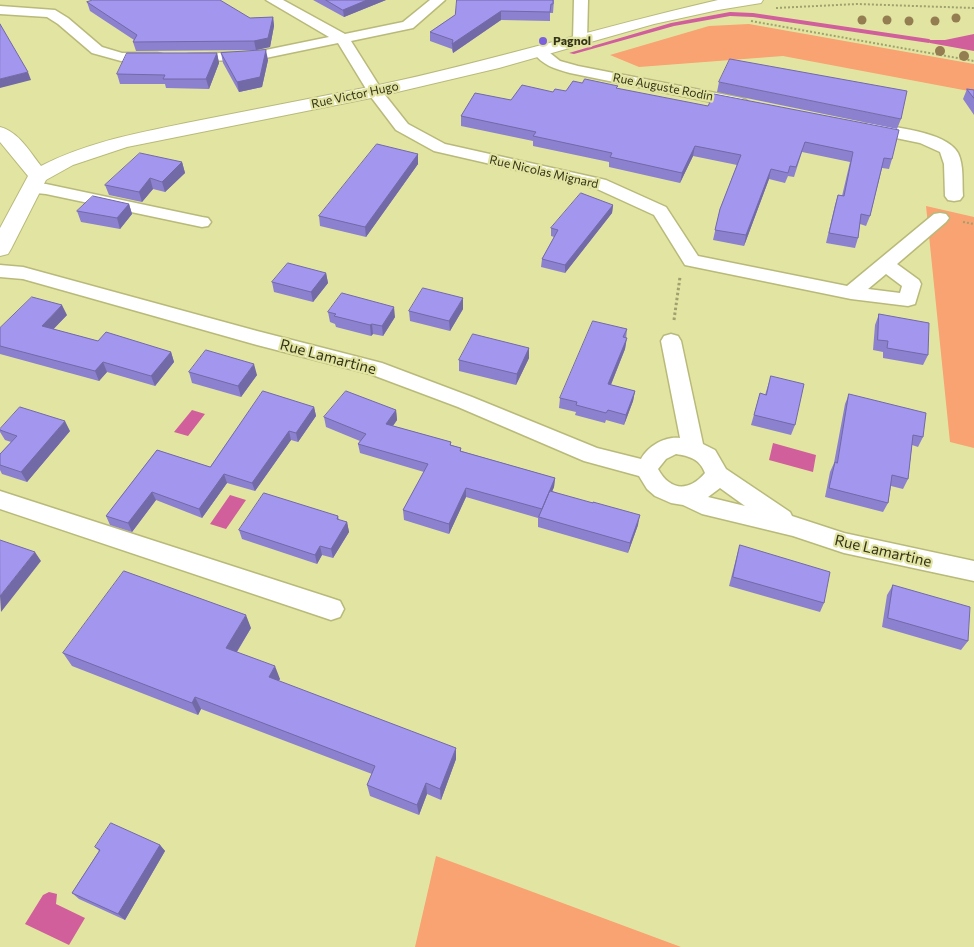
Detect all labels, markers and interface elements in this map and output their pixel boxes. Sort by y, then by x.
place label: Pagnol [553,34,591,48]
marker: Pagnol [537,35,549,47]
street label: Rue Auguste Rodin [612,70,714,104]
street label: Rue Victor Hugo [310,79,400,111]
street label: Rue Nicolas Mignard [488,152,600,192]
street label: Rue Lamartine [278,335,378,379]
street label: Rue Lamartine [833,531,933,571]

